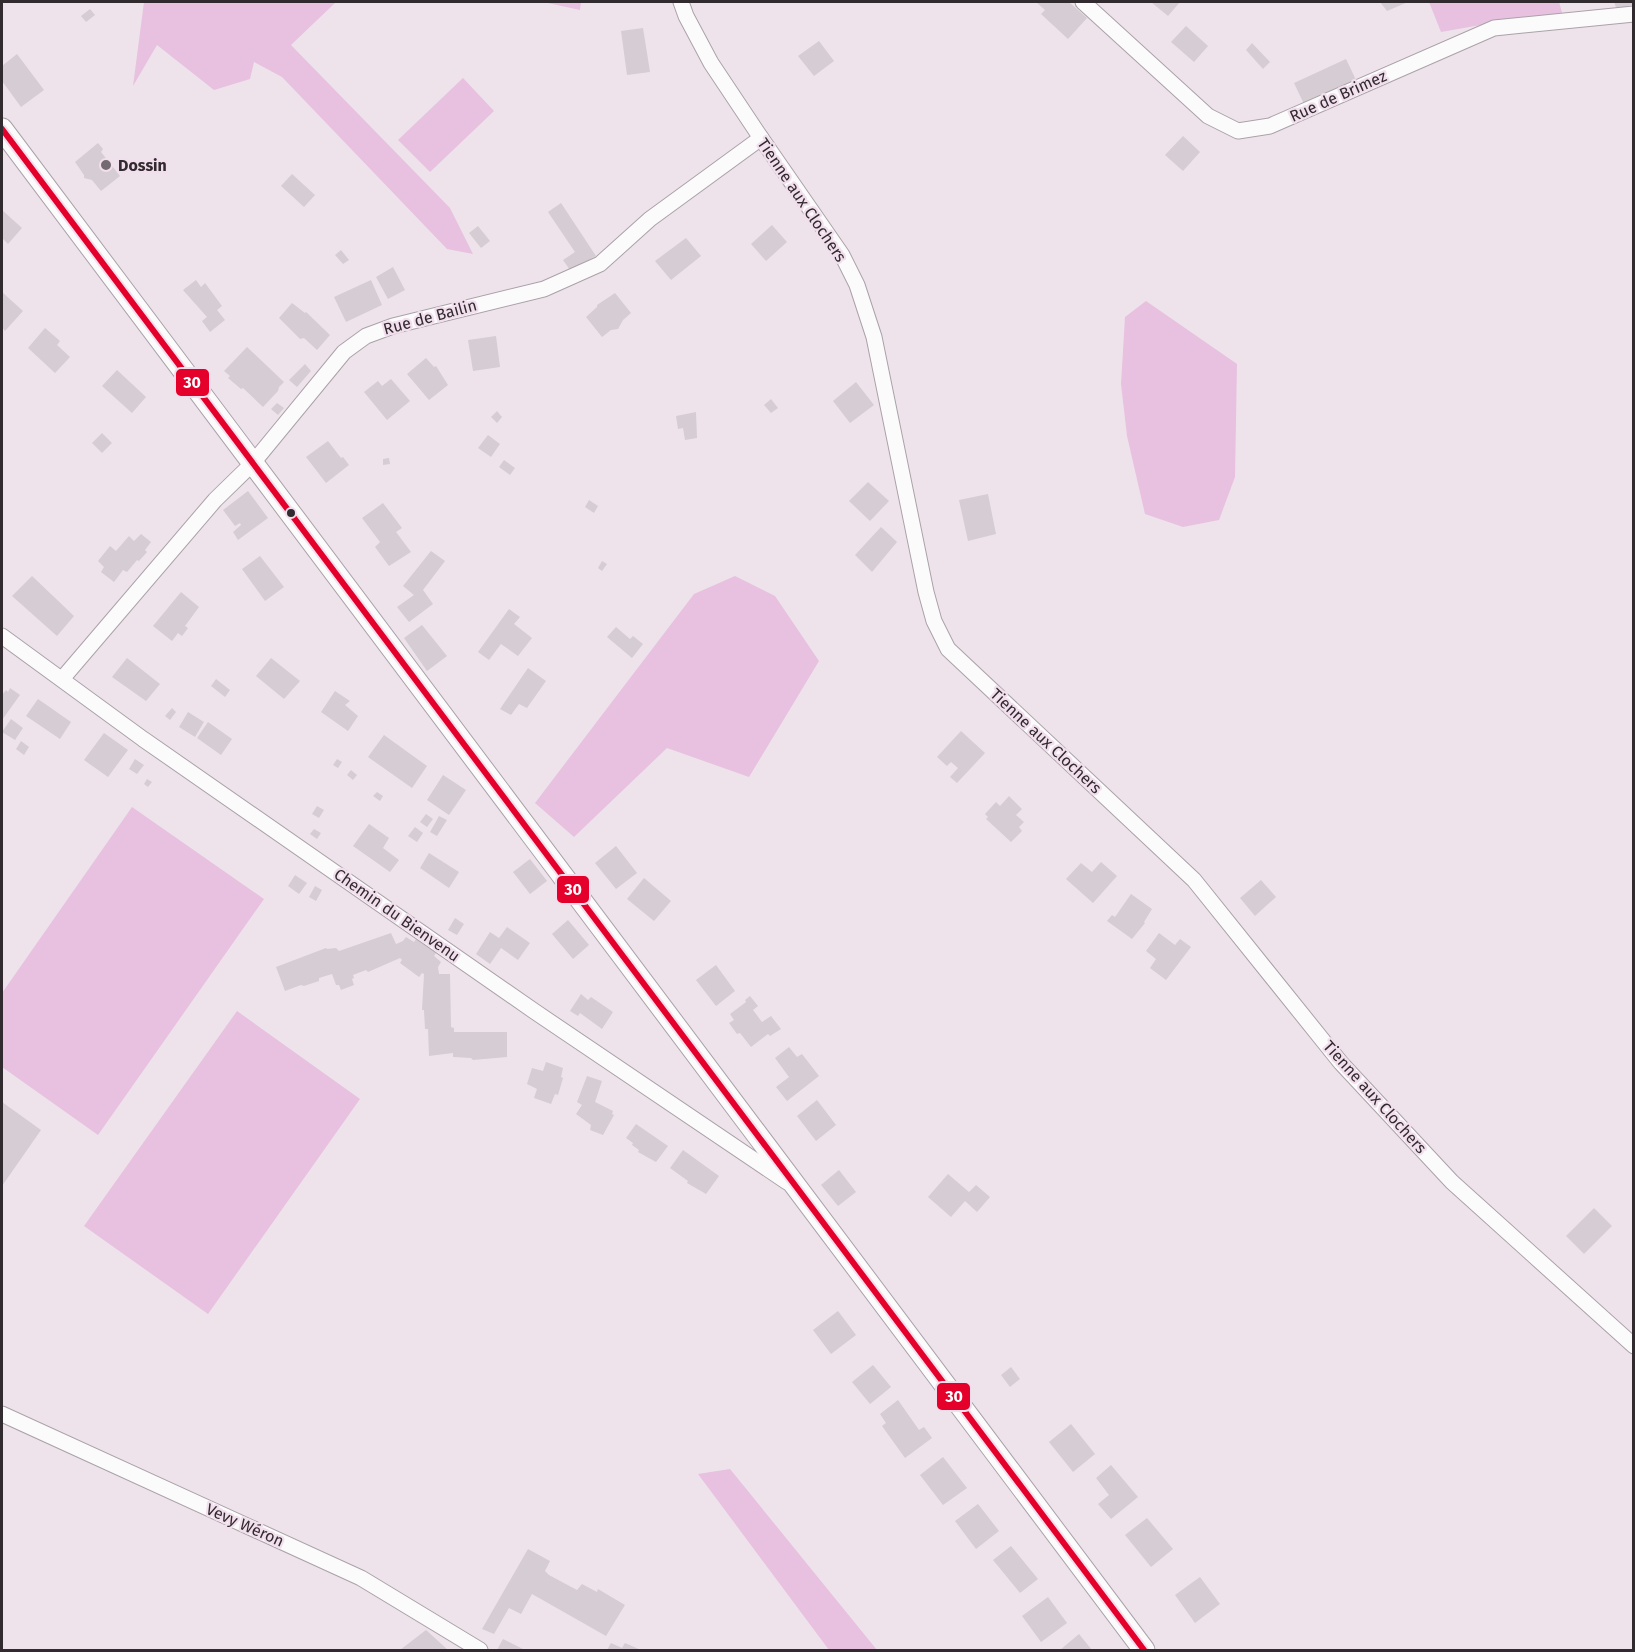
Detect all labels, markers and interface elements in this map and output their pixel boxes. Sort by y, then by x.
street label: Rue de Brimez [1287,66,1389,126]
street label: Tienne aux Clochers [754,135,850,265]
place label: Dossin [118,156,167,175]
marker: Dossin [99,158,113,172]
street label: Rue de Bailin [381,295,479,339]
line badge: 30 [175,368,210,397]
text: 30 [182,373,201,392]
unlabelled marker [285,507,297,519]
street label: Tienne aux Clochers [986,685,1106,797]
street label: Chemin du Bienvenu [330,864,464,966]
line badge: 30 [556,875,590,904]
text: 30 [563,880,582,899]
street label: Tienne aux Clochers [1319,1037,1431,1157]
line badge: 30 [936,1382,971,1411]
text: 30 [944,1387,963,1406]
street label: Vevy Wéron [203,1499,287,1551]

